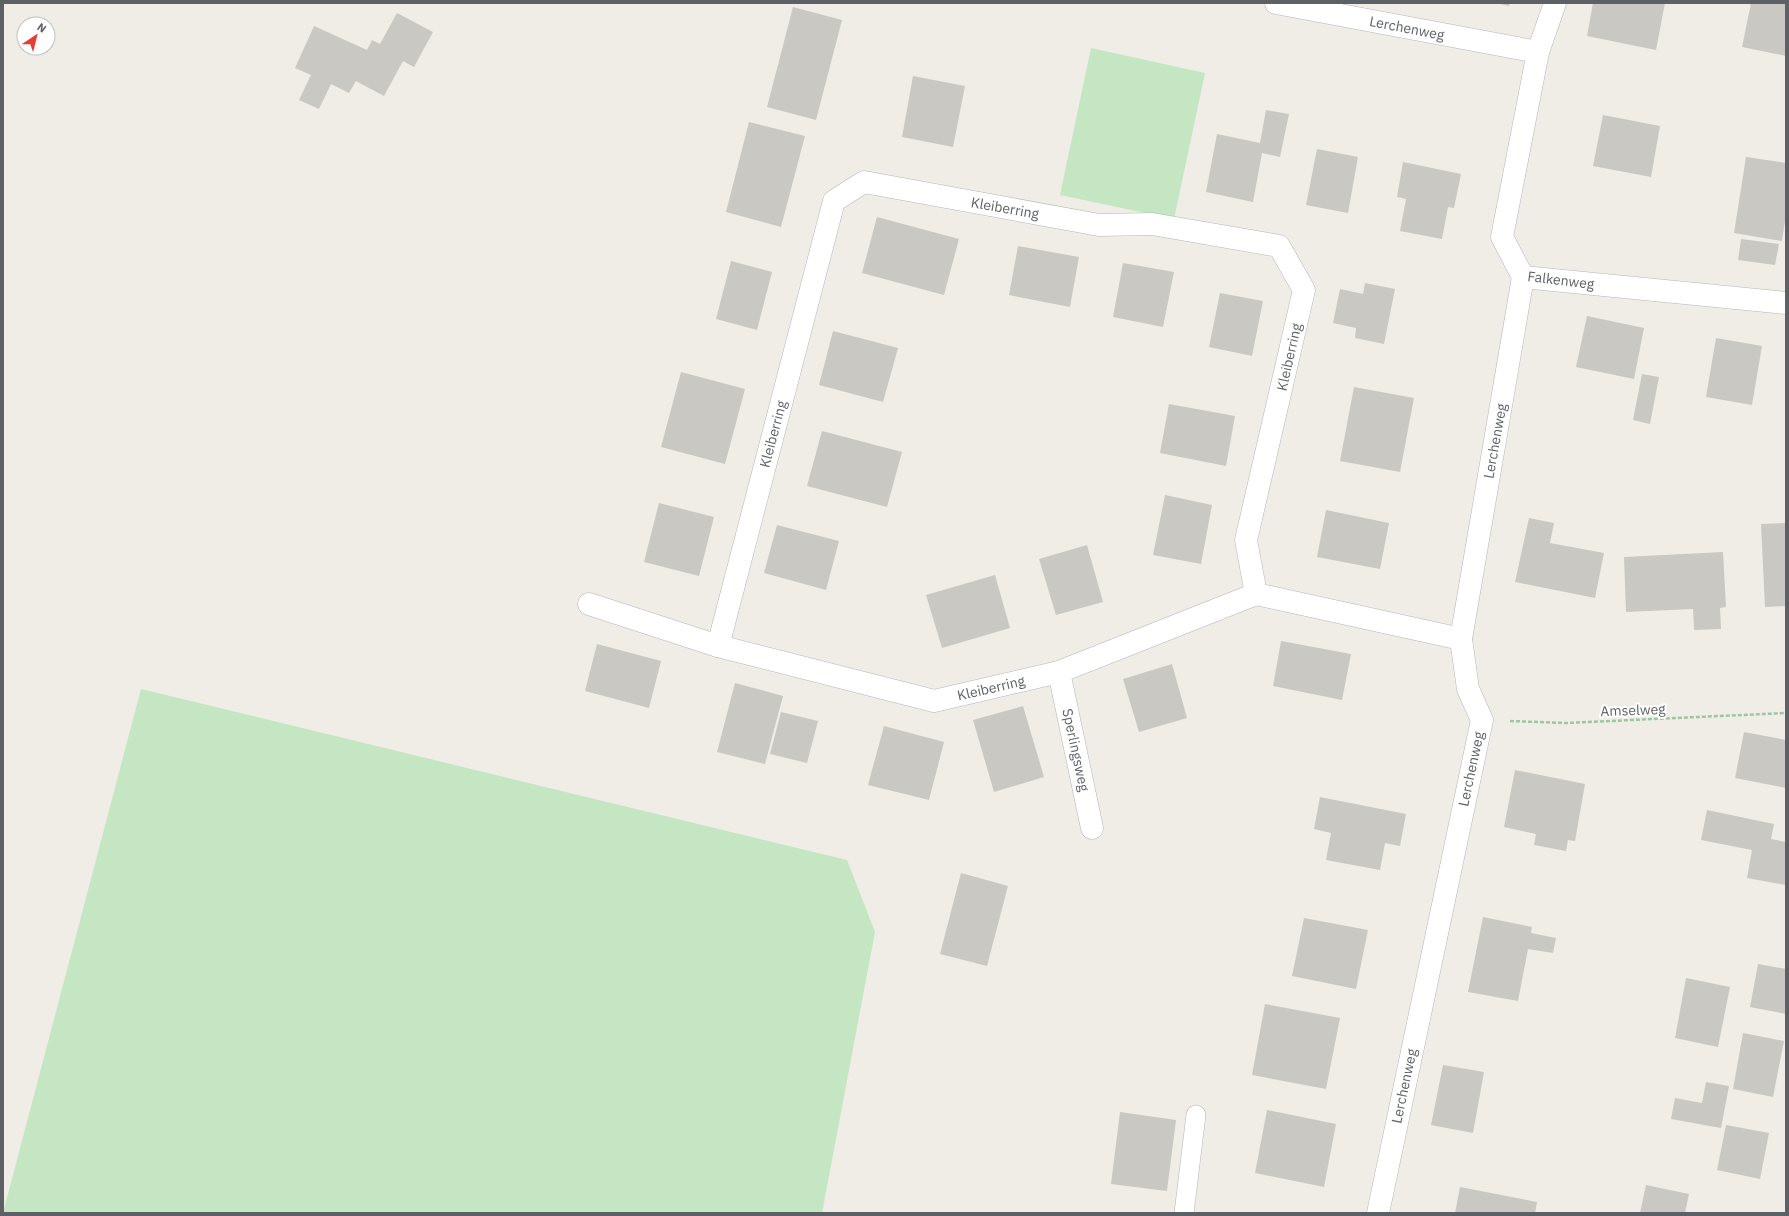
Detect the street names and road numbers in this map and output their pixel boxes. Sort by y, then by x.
street label: Lerchenweg [1368,12,1447,44]
street label: Kleiberring [970,193,1041,223]
street label: Falkenweg [1527,267,1596,293]
street label: Kleiberring [1272,321,1306,393]
street label: Kleiberring [755,398,791,470]
street label: Lerchenweg [1480,401,1511,480]
street label: Kleiberring [955,671,1027,705]
street label: Amselweg [1600,700,1666,720]
street label: Sperlingsweg [1058,707,1094,794]
street label: Lerchenweg [1454,729,1488,808]
street label: Lerchenweg [1387,1046,1421,1125]

